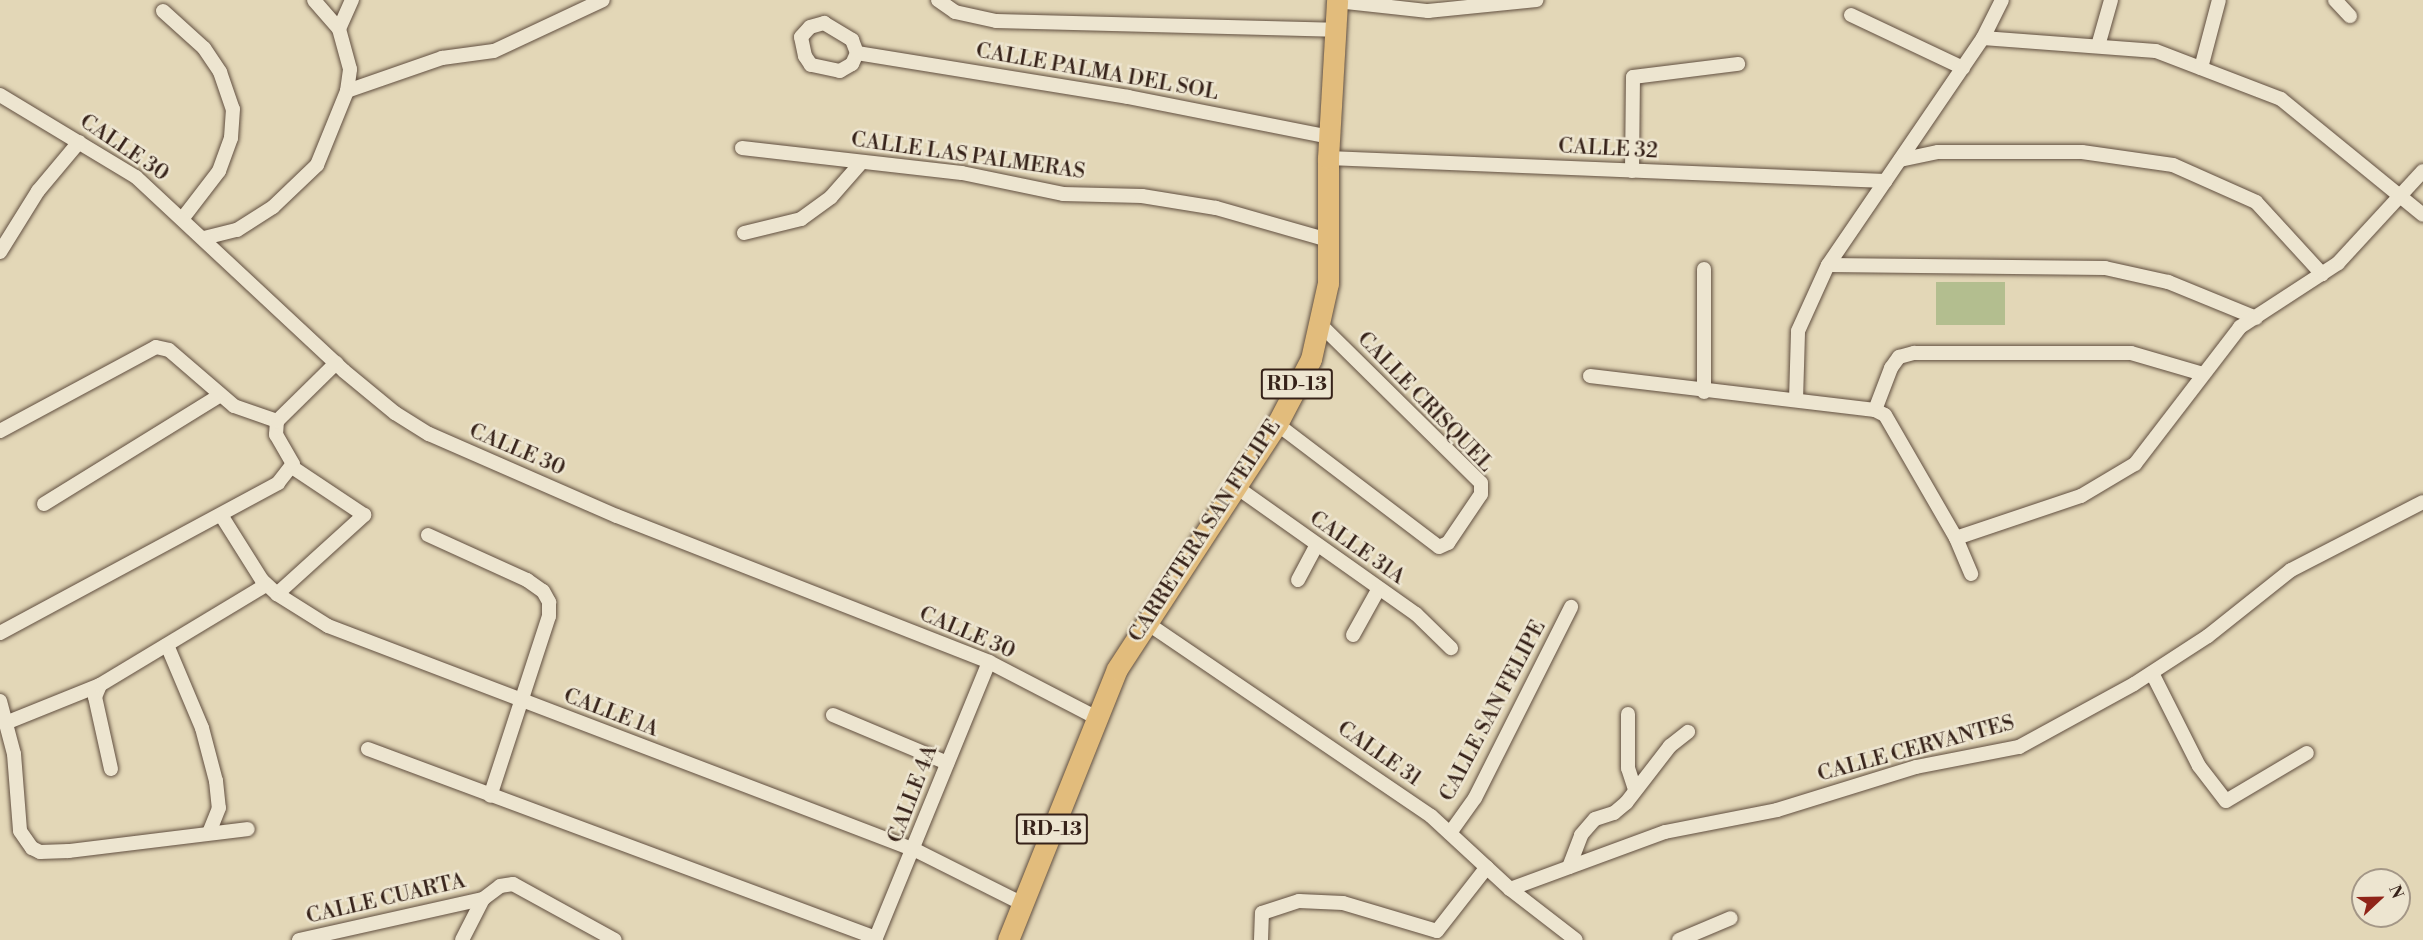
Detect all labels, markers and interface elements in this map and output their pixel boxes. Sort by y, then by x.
street label: CALLE PALMA DEL SOL [974,38,1220,106]
street label: CALLE 30 [75,109,173,187]
street label: CALLE LAS PALMERAS [849,127,1087,185]
street label: CALLE 32 [1558,134,1658,164]
street label: CALLE CRISQUEL [1352,327,1498,477]
road number: RD-13 [1260,367,1334,401]
street label: CARRETERA SAN FELIPE [1124,415,1286,647]
street label: CALLE 30 [465,419,569,481]
street label: CALLE 31A [1304,506,1410,590]
street label: CALLE 30 [915,602,1019,664]
street label: CALLE SAN FELIPE [1435,616,1551,806]
street label: CALLE 1A [560,683,662,743]
street label: CALLE CERVANTES [1815,711,2017,787]
street label: CALLE 31 [1332,716,1426,792]
street label: CALLE 4A [883,741,943,847]
road number: RD-13 [1014,812,1090,846]
street label: CALLE CUARTA [304,868,468,930]
north arrow [2351,868,2411,928]
text: N [2384,882,2407,902]

